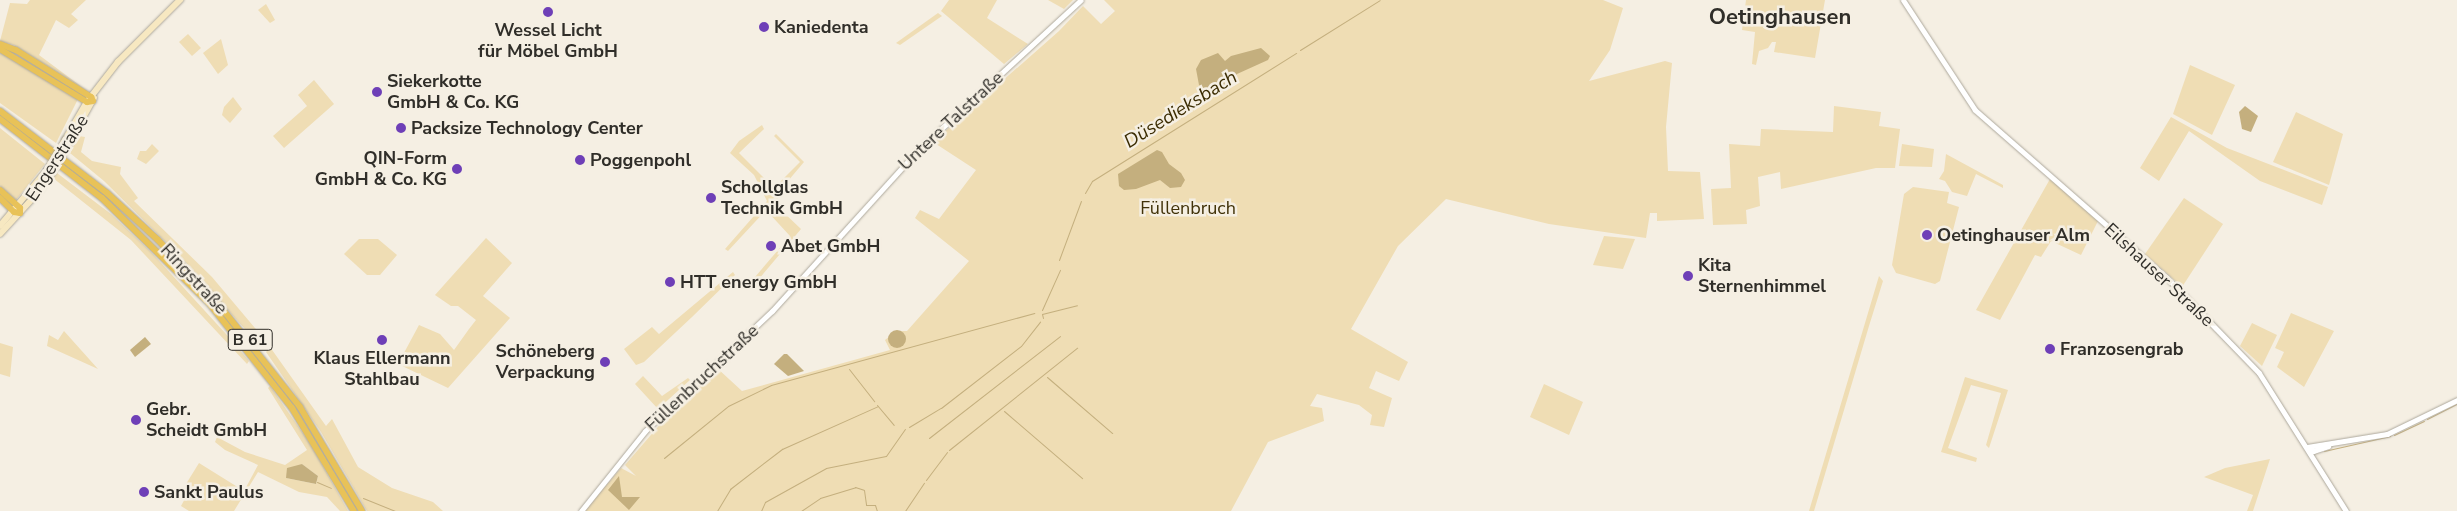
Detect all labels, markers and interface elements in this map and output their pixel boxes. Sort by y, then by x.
district label: Oetinghausen [1709,5,1851,31]
marker: Wessel Licht für Möbel GmbH [542,6,554,18]
place label: Kaniedenta [774,16,869,38]
place label: Wessel Licht für Möbel GmbH [478,20,618,62]
marker: Kaniedenta [758,21,770,33]
water label: Düsedieksbach [1120,66,1242,154]
street label: Untere Talstraße [894,67,1008,175]
place label: Siekerkotte GmbH & Co. KG [387,71,519,114]
marker: Siekerkotte GmbH & Co. KG [371,86,383,98]
street label: Engerstraße [21,111,93,205]
place label: Packsize Technology Center [411,117,643,139]
marker: Packsize Technology Center [395,122,407,134]
place label: QIN-Form GmbH & Co. KG [315,148,447,190]
place label: Poggenpohl [590,149,691,171]
marker: Poggenpohl [574,154,586,166]
marker: QIN-Form GmbH & Co. KG [451,163,463,175]
place label: Schollglas Technik GmbH [721,177,843,220]
marker: Schollglas Technik GmbH [705,192,717,204]
park label: Füllenbruch [1140,197,1236,219]
street label: Eilshauser Straße [2100,219,2218,331]
place label: Oetinghauser Alm [1937,224,2090,246]
marker: Oetinghauser Alm [1921,229,1933,241]
place label: Abet GmbH [781,235,880,257]
street label: Ringstraße [156,239,232,319]
marker: Abet GmbH [765,240,777,252]
place label: Kita Sternenhimmel [1698,255,1826,298]
marker: Kita Sternenhimmel [1682,270,1694,282]
place label: HTT energy GmbH [680,271,837,293]
marker: HTT energy GmbH [664,276,676,288]
street label: Füllenbruchstraße [641,320,763,436]
road number: B 61 [228,326,272,354]
marker: Klaus Ellermann Stahlbau [376,334,388,346]
place label: Franzosengrab [2060,338,2184,360]
place label: Schöneberg Verpackung [496,341,595,384]
marker: Franzosengrab [2044,343,2056,355]
place label: Klaus Ellermann Stahlbau [313,348,451,390]
marker: Schöneberg Verpackung [599,356,611,368]
place label: Gebr. Scheidt GmbH [146,399,267,442]
marker: Gebr. Scheidt GmbH [130,414,142,426]
place label: Sankt Paulus [154,481,263,503]
marker: Sankt Paulus [138,486,150,498]

